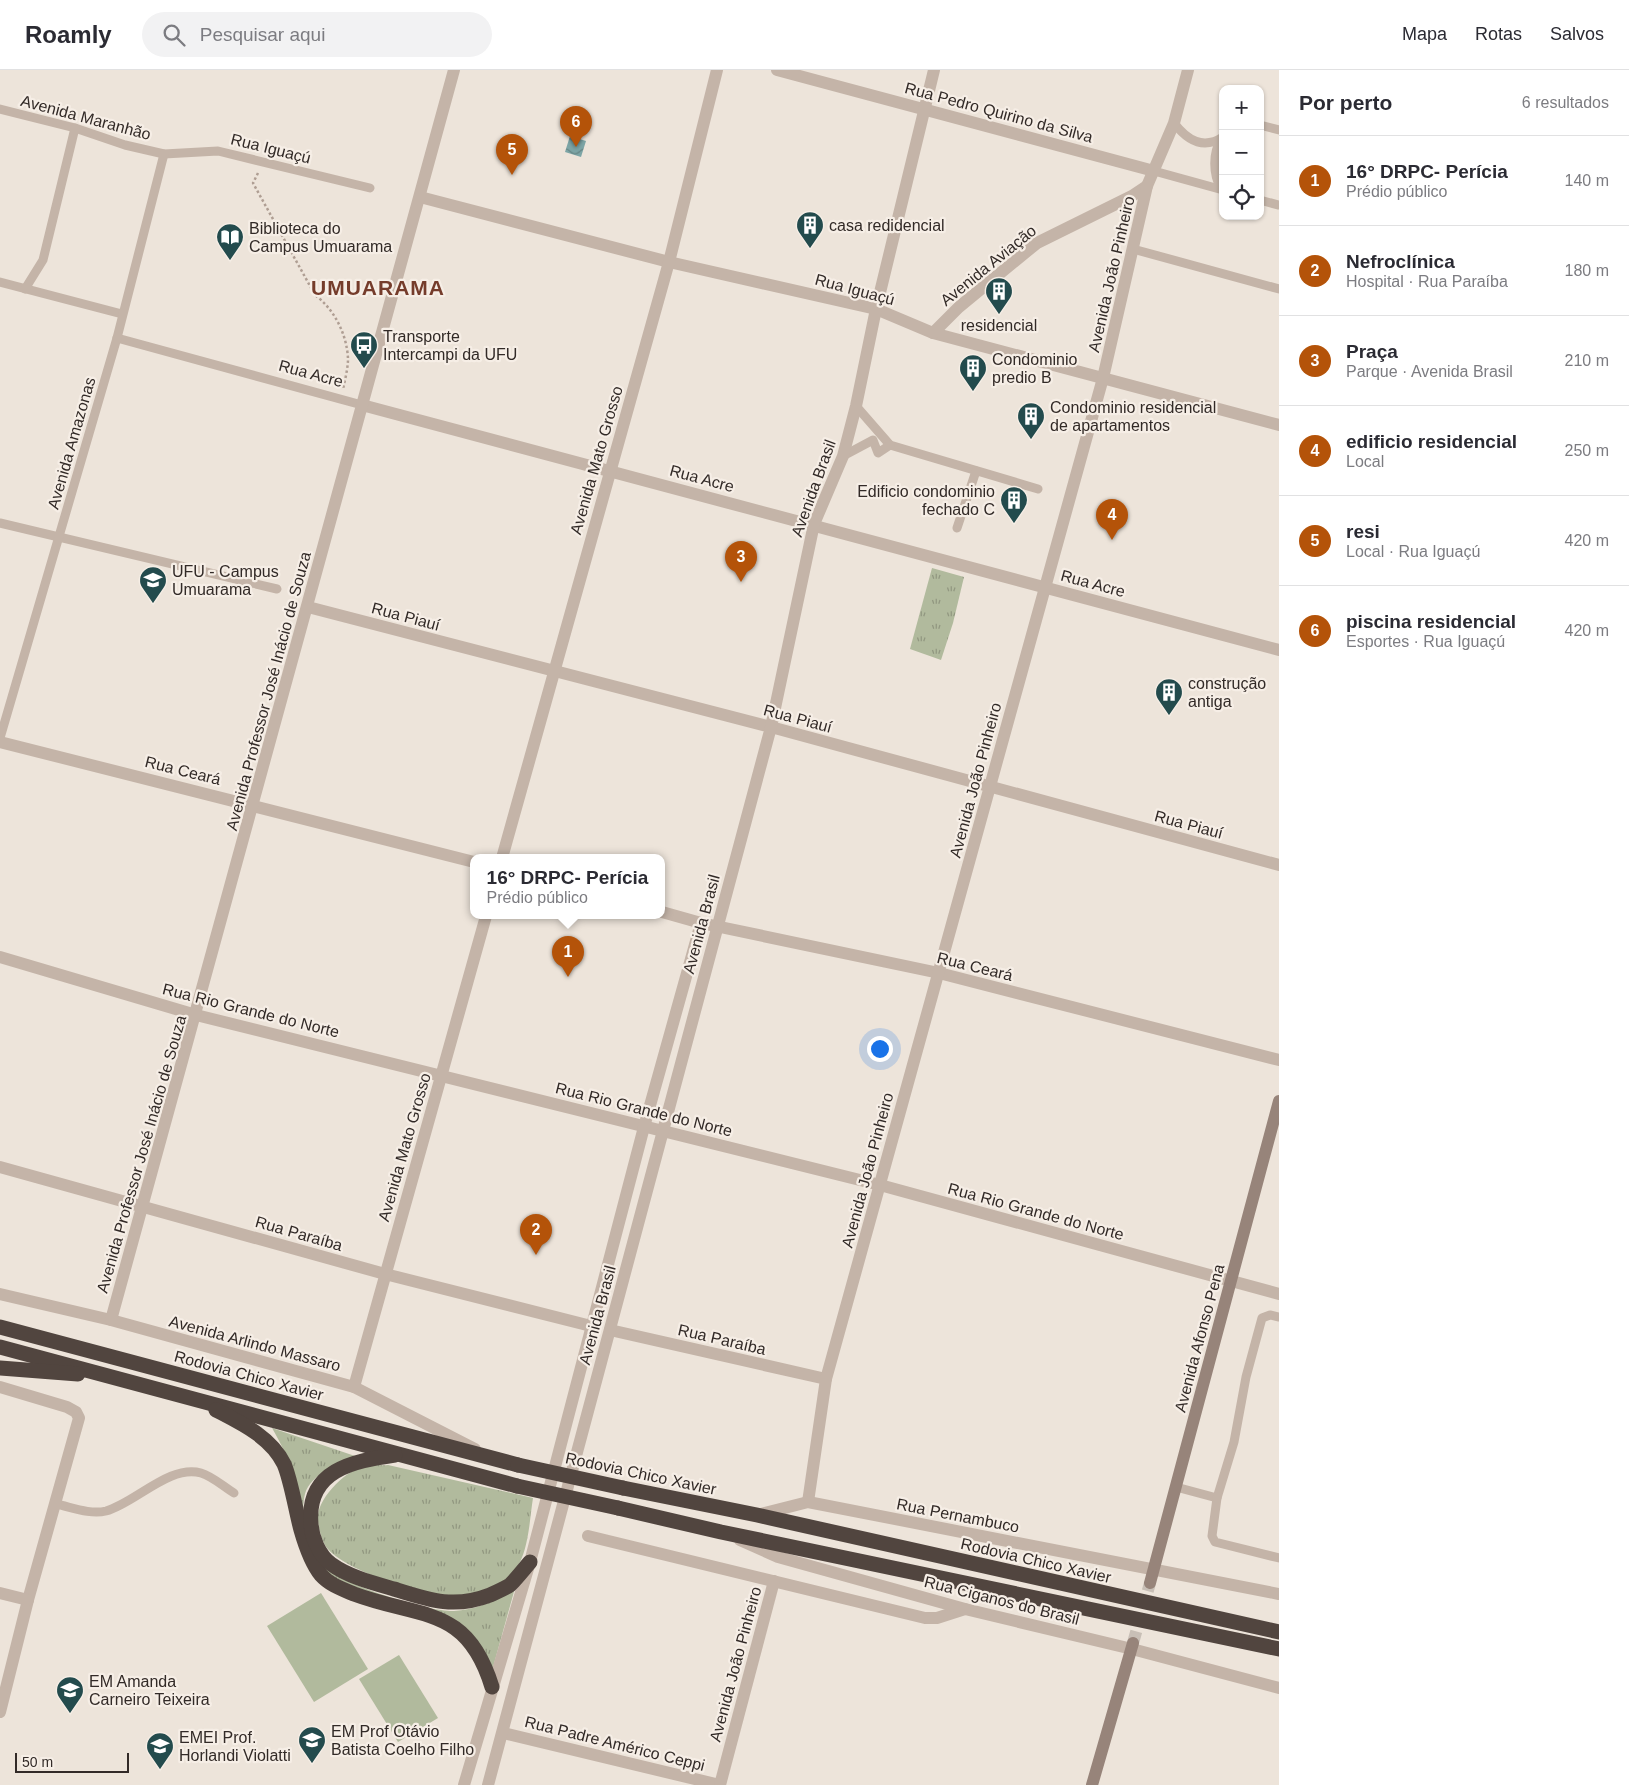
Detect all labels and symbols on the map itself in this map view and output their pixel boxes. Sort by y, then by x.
street label: Rua Pedro Quirino da Silva [903,79,1095,146]
street label: Avenida Maranhão [19,92,153,143]
pin: 6 [560,106,592,147]
street label: Rua Iguaçú [229,130,313,167]
pin: 5 [496,134,528,175]
street label: Avenida João Pinheiro [1085,194,1138,354]
building icon: casa redidencial [795,210,825,249]
place label: casa redidencial [829,217,945,234]
place label: Biblioteca do Campus Umuarama [249,220,392,255]
library icon: Biblioteca do Campus Umuarama [215,222,245,261]
street label: Avenida Aviação [937,222,1039,309]
street label: Rua Iguaçú [813,271,897,308]
district label: UMUARAMA [311,276,445,299]
building icon: residencial [984,276,1014,315]
place label: residencial [961,317,1037,334]
place label: Transporte Intercampi da UFU [383,328,517,363]
bus stop icon: Transporte Intercampi da UFU [349,330,379,369]
place label: Condominio predio B [992,351,1077,386]
building icon: Condominio predio B [958,353,988,392]
street label: Rua Acre [277,357,345,390]
street label: Avenida Amazonas [44,375,98,511]
street label: Avenida Mato Grosso [567,384,626,536]
place label: Condominio residencial de apartamentos [1050,399,1216,434]
building icon: Condominio residencial de apartamentos [1016,401,1046,440]
street label: Avenida Brasil [788,437,839,539]
street label: Rua Acre [668,462,736,495]
place label: Edificio condominio fechado C [857,483,995,518]
building icon: Edificio condominio fechado C [999,485,1029,524]
pin: 4 [1096,499,1128,540]
pin: 3 [725,541,757,582]
street label: Avenida Professor José Inácio de Souza [223,550,314,832]
place label: UFU - Campus Umuarama [172,563,279,598]
school or university icon: UFU - Campus Umuarama [138,565,168,604]
street label: Rua Acre [1059,567,1127,600]
street label: Rua Piauí [370,599,443,634]
place label: construção antiga [1188,675,1266,710]
building icon: construção antiga [1154,677,1184,716]
street label: Rua Piauí [762,701,835,736]
street label: Avenida João Pinheiro [947,701,1004,860]
street label: Rua Ceará [143,753,223,788]
street label: Rua Piauí [1153,807,1226,842]
street label: Avenida Brasil [680,873,723,976]
pin: 1 [552,936,584,977]
street label: Rua Ceará [935,949,1015,984]
street label: Rua Rio Grande do Norte [161,980,341,1041]
street label: Avenida Professor José Inácio de Souza [94,1013,189,1295]
your location [867,1036,893,1062]
street label: Avenida Mato Grosso [375,1071,434,1223]
street label: Rua Rio Grande do Norte [554,1079,734,1140]
street label: Avenida João Pinheiro [839,1091,896,1250]
street label: Rua Rio Grande do Norte [946,1180,1126,1243]
street label: Rua Paraíba [253,1213,344,1254]
pin: 2 [520,1214,552,1255]
street label: Avenida Afonso Pena [1172,1262,1227,1414]
street label: Avenida Brasil [576,1264,619,1367]
street label: Avenida Arlindo Massaro [167,1312,343,1375]
street label: Rua Paraíba [676,1321,768,1358]
street label: Rodovia Chico Xavier [172,1347,326,1404]
street label: Rodovia Chico Xavier [564,1449,719,1498]
street label: Rua Pernambuco [895,1495,1021,1536]
street label: Rodovia Chico Xavier [959,1535,1113,1586]
street label: Rua Ciganos do Brasil [923,1573,1081,1628]
street label: Avenida João Pinheiro [707,1585,764,1744]
place label: EM Amanda Carneiro Teixeira [89,1673,210,1708]
school or university icon: EM Amanda Carneiro Teixeira [55,1675,85,1714]
street label: Rua Padre Américo Ceppi [523,1713,707,1774]
place label: EM Prof Otávio Batista Coelho Filho [331,1723,474,1758]
school or university icon: EM Prof Otávio Batista Coelho Filho [297,1725,327,1764]
place label: EMEI Prof. Horlandi Violatti [179,1729,291,1764]
school or university icon: EMEI Prof. Horlandi Violatti [145,1731,175,1770]
scale bar [15,1750,129,1773]

